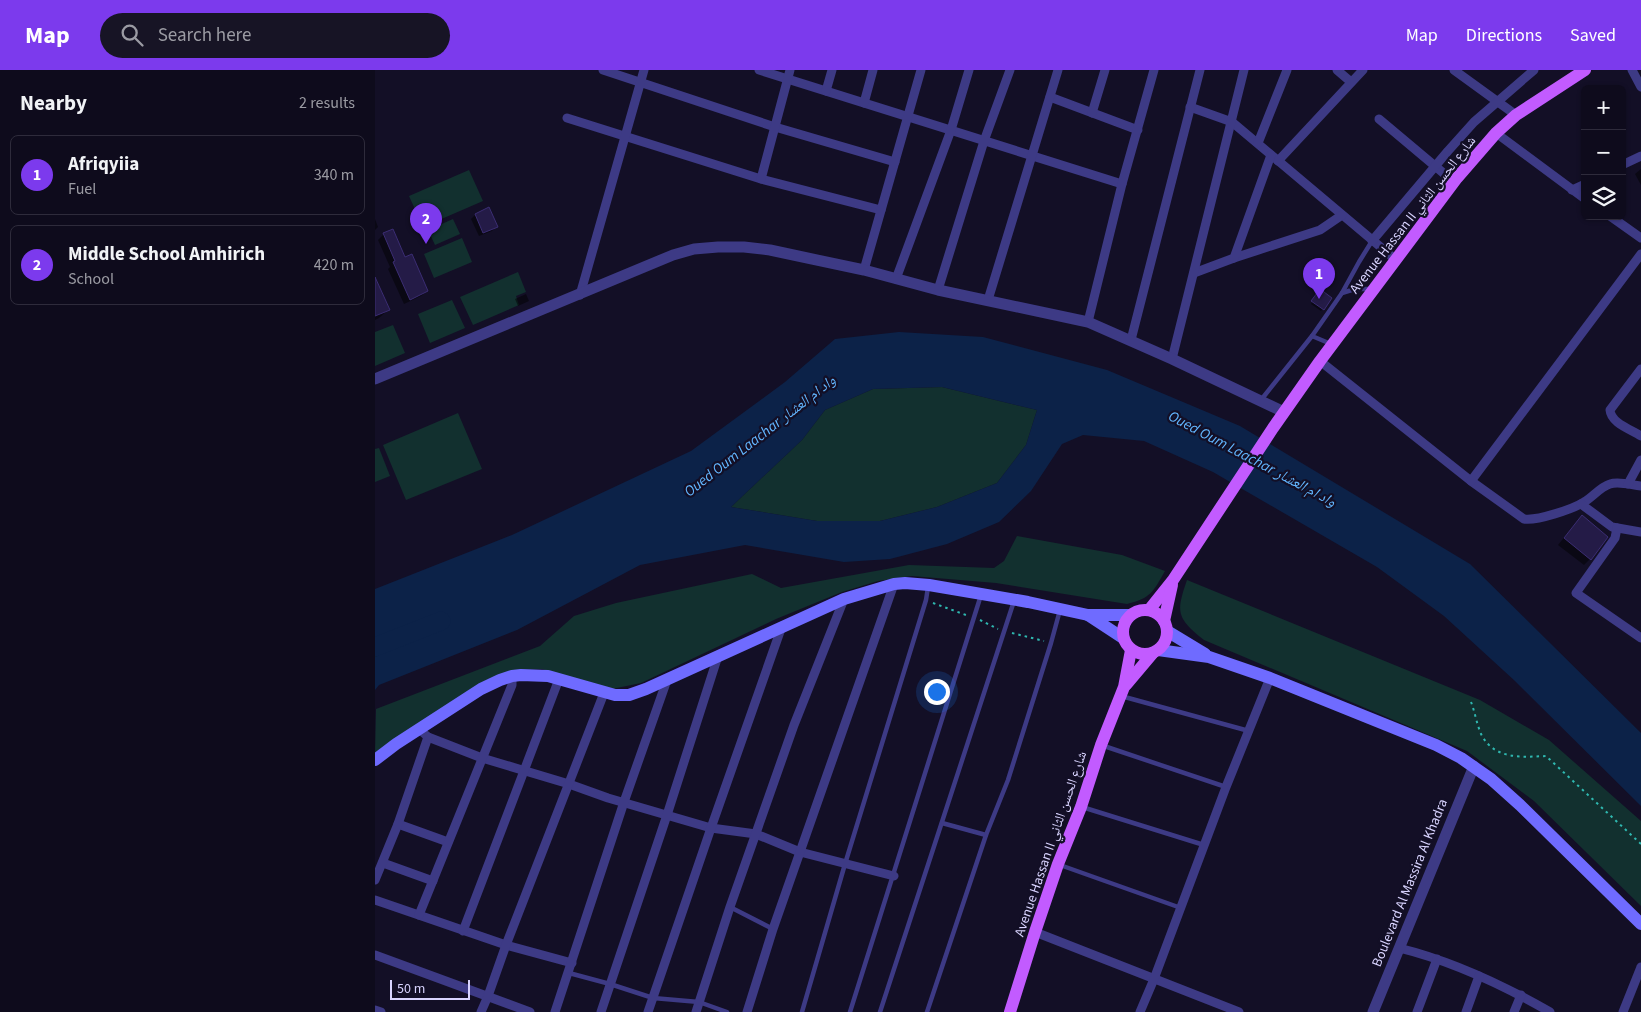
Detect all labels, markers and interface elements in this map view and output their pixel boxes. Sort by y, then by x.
search box [100,13,450,58]
text: Map [25,18,70,53]
icon: search [118,21,146,49]
text: Search here [158,22,251,49]
text: Map [1406,23,1438,48]
text: Directions [1466,23,1542,48]
text: Saved [1570,23,1616,48]
map controls [1581,85,1626,220]
button: + [1581,85,1626,130]
text: Nearby [20,88,87,118]
text: 2 results [299,92,355,114]
button: − [1581,130,1626,175]
street label: Avenue Hassan II شارع الحسن الثاني [1345,132,1481,298]
text: Afriqyiia [68,151,139,178]
text: 1 [33,164,41,186]
text: 340 m [314,164,354,186]
button: layers [1581,175,1626,220]
text: Fuel [68,178,96,200]
pin: 2 [410,203,442,244]
text: Middle School Amhirich [68,241,265,268]
text: 2 [33,254,41,276]
text: 420 m [314,254,354,276]
pin: 1 [1303,258,1335,299]
text: School [68,268,114,290]
water label: Oued Oum Laachar واد ام العشار [680,370,840,502]
water label: Oued Oum Laachar واد ام العشار [1164,406,1340,512]
your location [924,679,950,705]
street label: Avenue Hassan II شارع الحسن الثاني [1010,748,1093,940]
street label: Boulevard Al Massira Al Khadra [1367,796,1453,970]
scale bar [390,977,470,1000]
text: 50 m [397,979,425,999]

